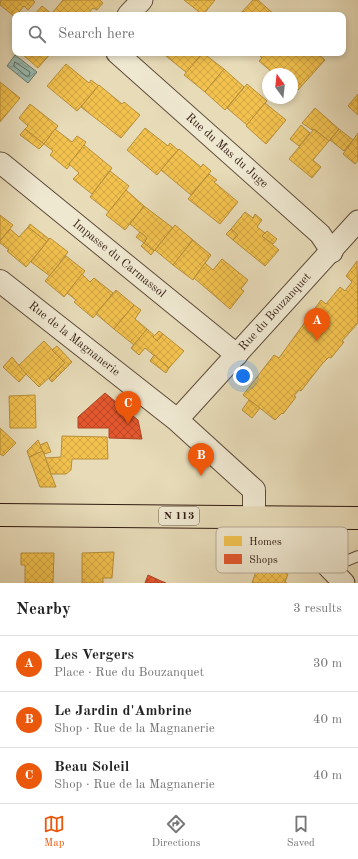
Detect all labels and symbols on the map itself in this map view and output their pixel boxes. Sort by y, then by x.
north arrow [262,68,298,104]
street label: Rue du Mas du Juge [183,111,270,191]
street label: Impasse du Carmassol [70,218,168,300]
street label: Rue du Bouzanquet [237,271,313,353]
street label: Rue de la Magnanerie [26,300,122,379]
pin: A [304,308,330,341]
your location [233,366,253,386]
pin: C [115,391,141,424]
pin: B [188,443,214,476]
road number: N 113 [159,507,199,525]
legend [216,527,348,573]
text: Homes [249,537,282,548]
text: Shops [249,555,278,566]

